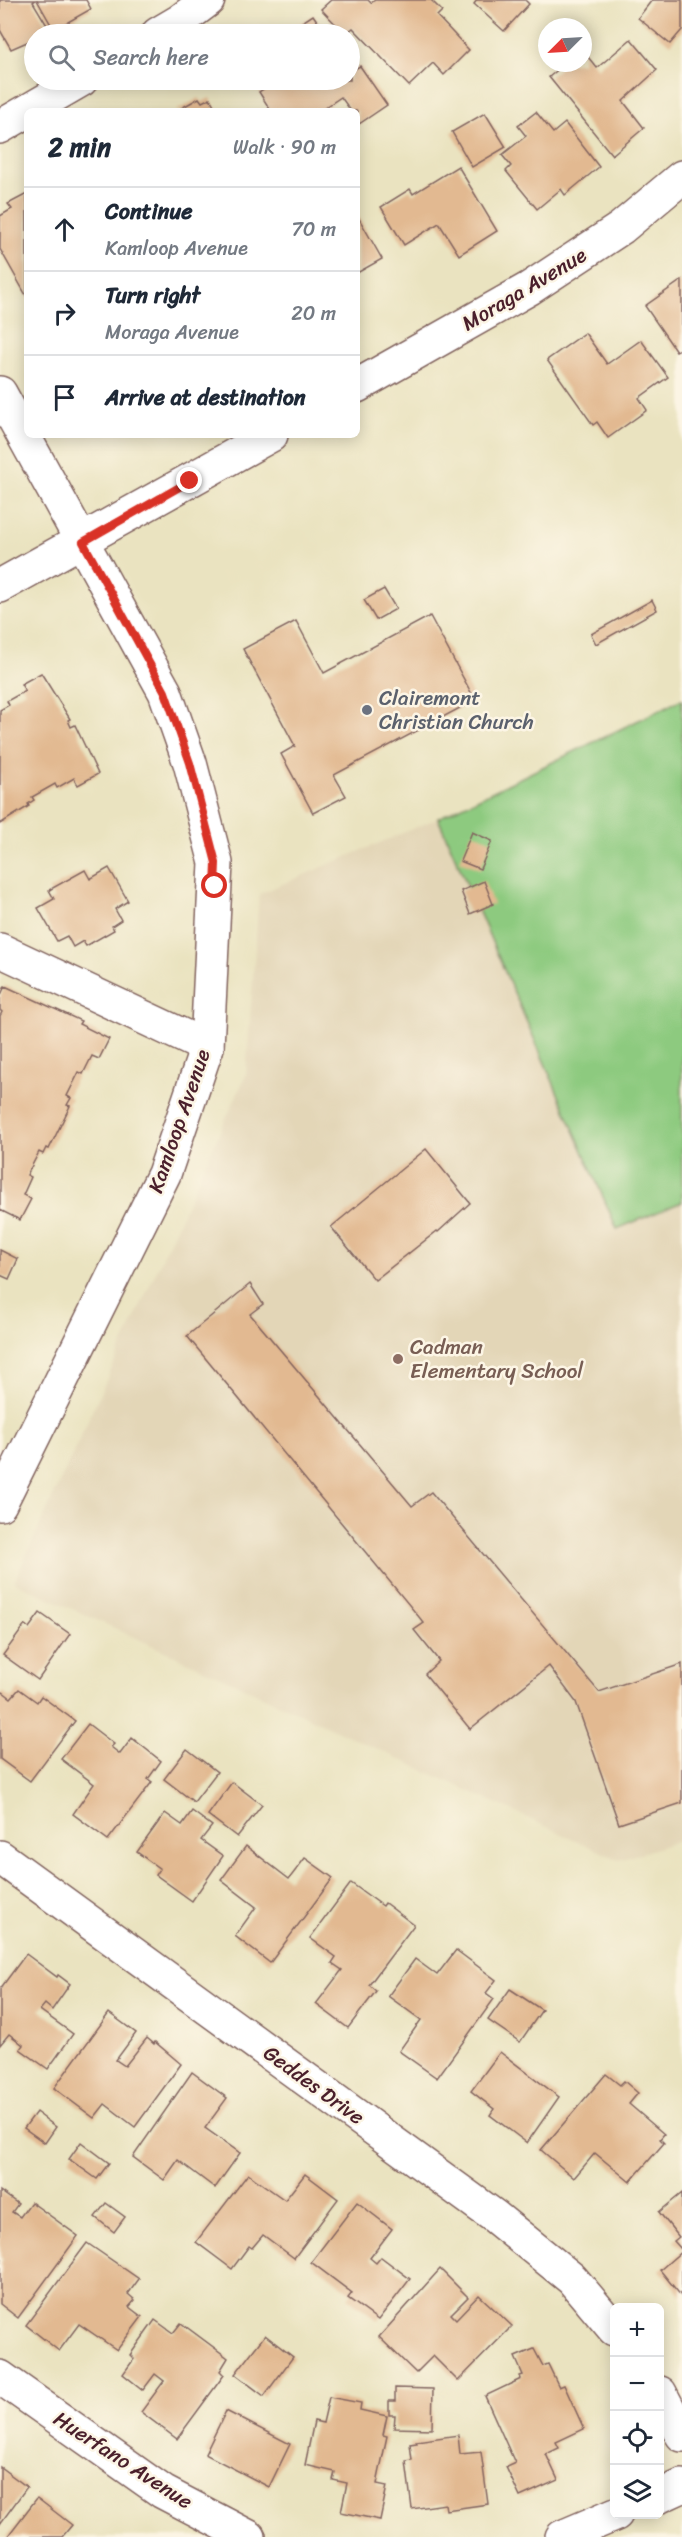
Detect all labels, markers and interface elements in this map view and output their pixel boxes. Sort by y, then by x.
north arrow [538,18,592,72]
search box [24,24,360,90]
text: Search here [93,38,209,77]
icon: search [45,41,78,74]
text: 2 min [48,124,111,170]
text: Walk · 90 m [233,130,336,165]
text: Continue [105,192,193,231]
text: 70 m [291,212,336,247]
icon: ahead [48,213,81,246]
text: Kamloop Avenue [105,231,248,266]
street label: Moraga Avenue [454,237,594,341]
text: Turn right [105,276,200,315]
text: 20 m [291,296,336,331]
icon: right [48,297,81,330]
text: Moraga Avenue [105,315,239,350]
text: Arrive at destination [105,378,306,417]
icon: arrive [48,381,81,414]
route end [176,467,202,493]
place label: Clairemont Christian Church [379,679,534,741]
marker: Clairemont Christian Church [360,703,374,717]
route start [201,872,227,898]
street label: Kamloop Avenue [137,1044,221,1198]
place label: Cadman Elementary School [410,1328,584,1390]
marker: Cadman Elementary School [391,1352,405,1366]
street label: Geddes Drive [255,2035,373,2135]
map controls [610,2303,664,2519]
button: + [610,2303,664,2357]
button: − [610,2357,664,2411]
street label: Huerfano Avenue [45,2400,201,2520]
button: locate [610,2411,664,2465]
button: layers [610,2465,664,2519]

